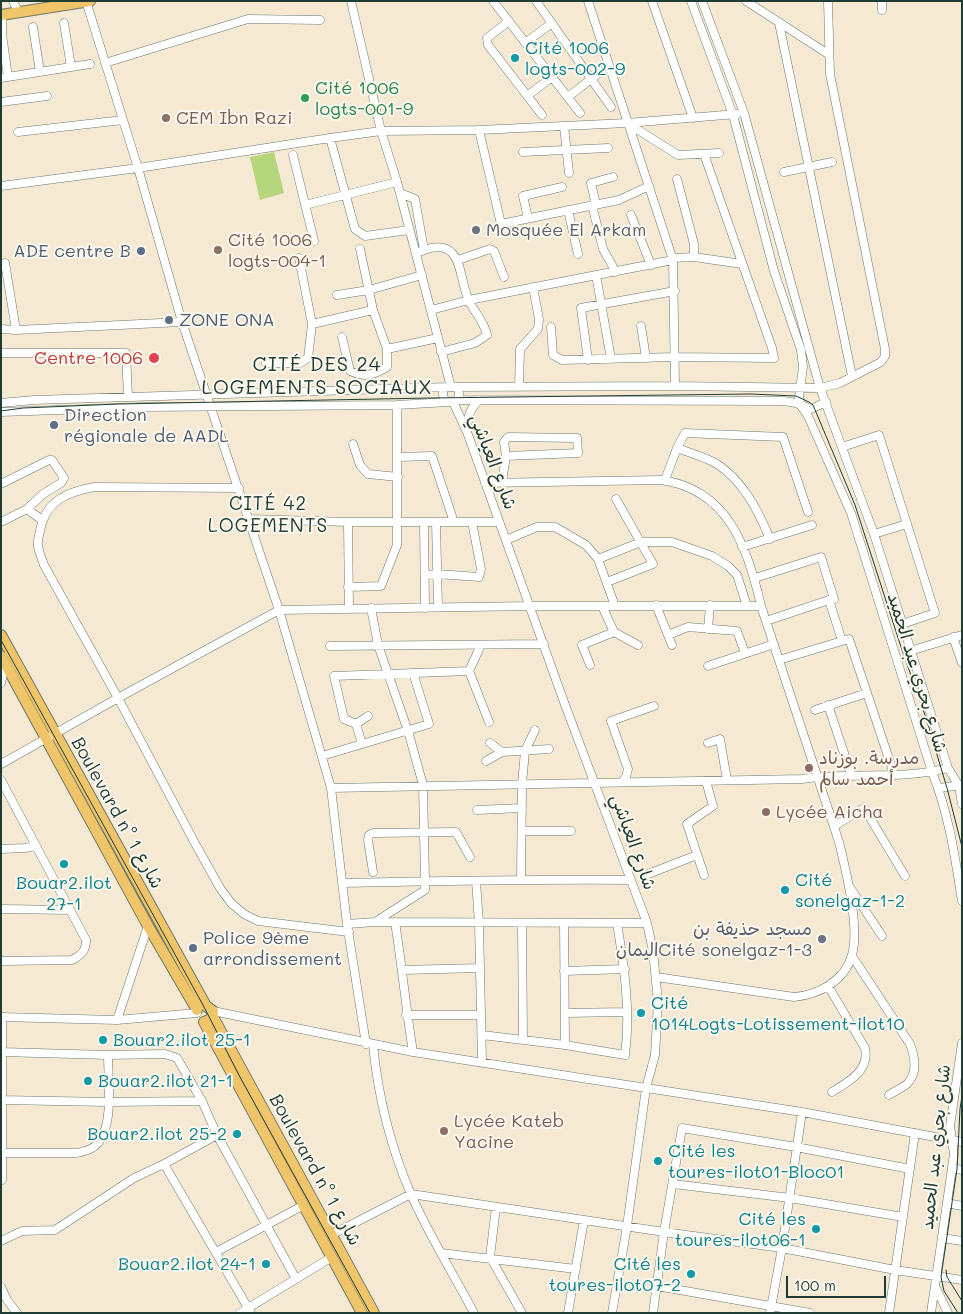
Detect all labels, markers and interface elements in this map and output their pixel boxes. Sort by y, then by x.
place label: Cité 1006 logts-002-9 [525,37,625,80]
marker: Cité 1006 logts-002-9 [509,52,521,64]
place label: Cité 1006 logts-001-9 [315,77,413,120]
marker: Cité 1006 logts-001-9 [299,92,311,104]
place label: CEM Ibn Razi [176,107,293,129]
marker: CEM Ibn Razi [160,112,172,124]
place label: Mosquée El Arkam [486,219,646,241]
marker: Mosquée El Arkam [470,224,482,236]
place label: Cité 1006 logts-004-1 [228,229,326,272]
place label: ADE centre B [13,240,131,262]
marker: Cité 1006 logts-004-1 [212,244,224,256]
marker: ADE centre B [135,245,147,257]
place label: ZONE ONA [179,309,275,331]
marker: ZONE ONA [163,314,175,326]
place label: Centre 1006 [34,347,143,369]
marker: Centre 1006 [147,351,161,365]
district label: CITÉ DES 24 LOGEMENTS SOCIAUX [199,353,435,400]
place label: Direction régionale de AADL [64,404,229,446]
street label: شارع العياشي [465,411,521,513]
marker: Direction régionale de AADL [48,419,60,431]
district label: CITÉ 42 LOGEMENTS [207,493,329,537]
street label: شارع بحري عبد الحميد [882,591,952,755]
street label: Boulevard n° شارع 1 [66,734,168,892]
place label: مدرسة. بوزناد أحمد سالم [819,747,919,790]
marker: مدرسة. بوزناد أحمد سالم [803,762,815,774]
street label: شارع العياشي [606,791,660,893]
place label: Lycée Aicha [776,801,883,823]
marker: Lycée Aicha [760,806,772,818]
marker: Bouar2.ilot 27-1 [58,858,70,870]
place label: Cité sonelgaz-1-2 [795,869,905,912]
place label: Bouar2.ilot 27-1 [16,872,112,914]
marker: Cité sonelgaz-1-2 [779,884,791,896]
place label: مسجد حذيفة بن اليمانCité sonelgaz-1-3 [616,918,812,961]
place label: Police 9ème arrondissement [203,927,342,970]
marker: مسجد حذيفة بن اليمانCité sonelgaz-1-3 [816,933,828,945]
marker: Police 9ème arrondissement [187,942,199,954]
place label: Cité 1014Logts-Lotissement-ilot10 [651,992,905,1034]
marker: Cité 1014Logts-Lotissement-ilot10 [635,1007,647,1019]
place label: Bouar2.ilot 25-1 [113,1029,251,1051]
marker: Bouar2.ilot 25-1 [97,1034,109,1046]
street label: شارع بحري عبد الحميد [917,1063,955,1231]
place label: Bouar2.ilot 21-1 [98,1070,233,1092]
marker: Bouar2.ilot 21-1 [82,1075,94,1087]
street label: Boulevard n° شارع 1 [264,1091,366,1249]
place label: Lycée Kateb Yacine [454,1110,564,1152]
place label: Bouar2.ilot 25-2 [87,1123,227,1145]
marker: Lycée Kateb Yacine [438,1125,450,1137]
marker: Bouar2.ilot 25-2 [231,1128,243,1140]
place label: Cité les toures-ilot01-Bloc01 [668,1140,844,1182]
marker: Cité les toures-ilot01-Bloc01 [652,1155,664,1167]
place label: Cité les toures-ilot06-1 [675,1208,806,1250]
marker: Cité les toures-ilot06-1 [810,1223,822,1235]
place label: Bouar2.ilot 24-1 [118,1253,256,1275]
place label: Cité les toures-ilot07-2 [549,1253,681,1296]
marker: Bouar2.ilot 24-1 [260,1258,272,1270]
scale bar [788,1266,888,1298]
marker: Cité les toures-ilot07-2 [685,1268,697,1280]
text: 100 m [794,1275,836,1295]

